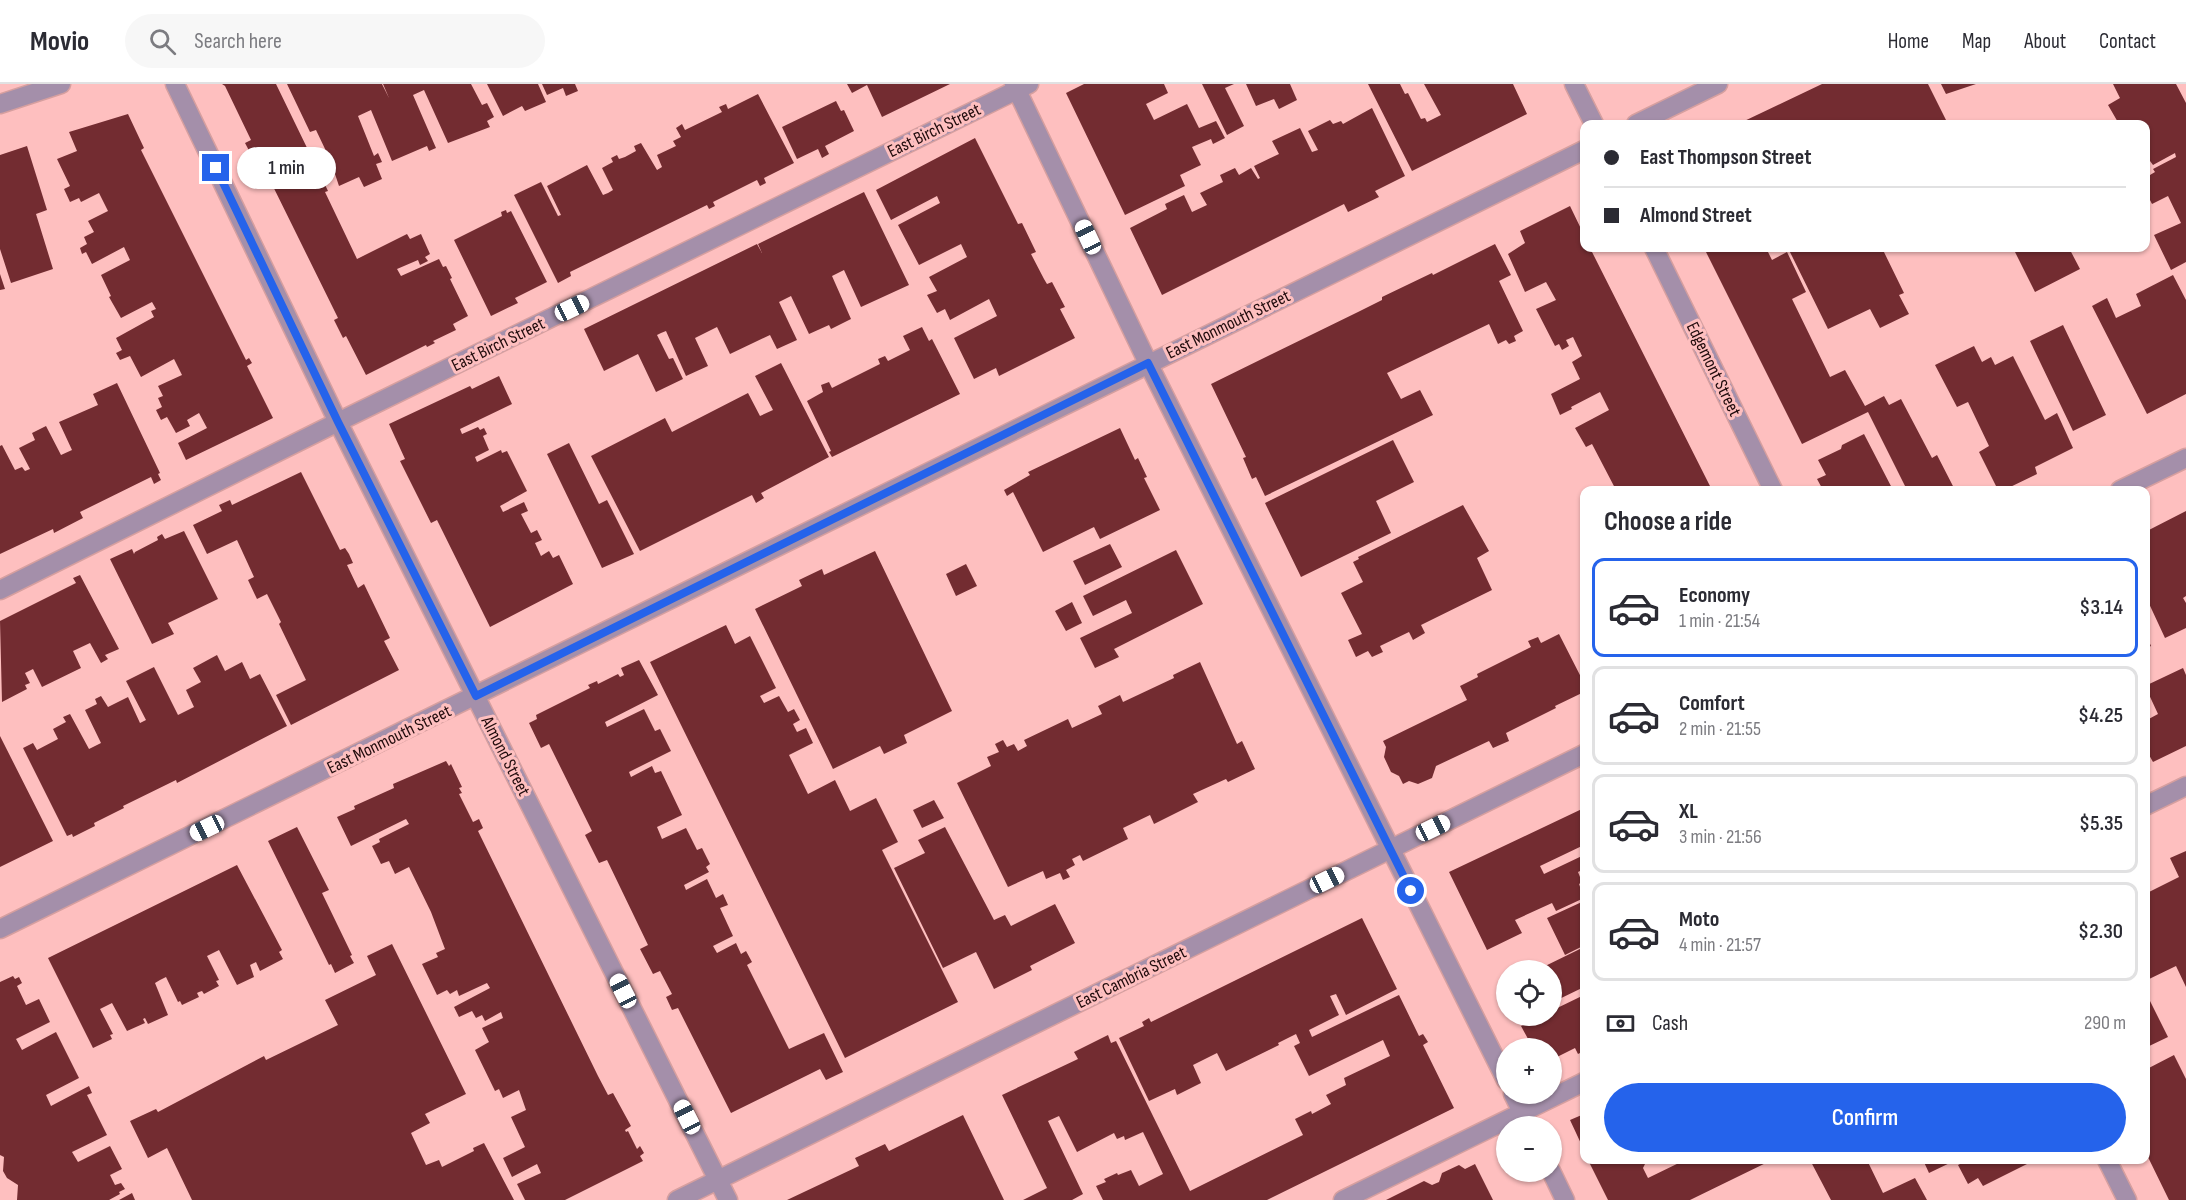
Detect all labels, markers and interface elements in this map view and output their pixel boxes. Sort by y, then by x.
search box [125,14,545,68]
text: Movio [30,25,89,58]
icon: search [146,25,179,58]
text: Search here [194,28,282,55]
text: Home [1888,29,1929,54]
text: Map [1962,29,1991,54]
text: About [2024,29,2066,54]
text: Contact [2099,29,2156,54]
street label: East Birch Street [884,99,985,162]
text: East Thompson Street [1640,144,1811,171]
callout: 1 min [237,147,336,189]
route end [202,154,229,181]
text: 1 min [268,156,305,180]
text: Almond Street [1640,202,1752,229]
car [1072,217,1104,257]
street label: East Monmouth Street [1163,285,1294,364]
car [552,292,592,324]
street label: East Birch Street [448,313,549,376]
street label: Edgemont Street [1682,319,1746,420]
text: Choose a ride [1604,506,1732,538]
icon: car [1607,581,1661,635]
text: Economy [1679,582,1750,609]
text: $3.14 [2079,594,2123,621]
text: 1 min · 21:54 [1679,609,1760,633]
icon: car [1607,689,1661,743]
text: Comfort [1679,690,1745,717]
street label: East Monmouth Street [324,700,455,779]
text: $4.25 [2078,702,2123,729]
street label: Almond Street [476,712,535,800]
text: 2 min · 21:55 [1679,717,1761,741]
icon: car [1607,797,1661,851]
text: XL [1679,798,1698,825]
text: $5.35 [2079,810,2123,837]
car [187,812,227,844]
car [1413,812,1453,844]
text: 3 min · 21:56 [1679,825,1762,849]
car [1307,864,1347,896]
route start [1397,877,1424,904]
icon: car [1607,905,1661,959]
text: Moto [1679,906,1719,933]
text: $2.30 [2078,918,2123,945]
text: 4 min · 21:57 [1679,933,1761,957]
street label: East Cambria Street [1073,942,1190,1013]
map controls [1496,960,1562,1182]
button: locate [1496,960,1562,1026]
car [607,971,639,1011]
icon: cash [1604,1007,1637,1040]
text: Cash [1652,1010,1688,1037]
text: 290 m [2084,1011,2126,1035]
button: + [1496,1038,1562,1104]
button: Confirm [1604,1083,2126,1152]
car [671,1097,703,1137]
button: − [1496,1116,1562,1182]

